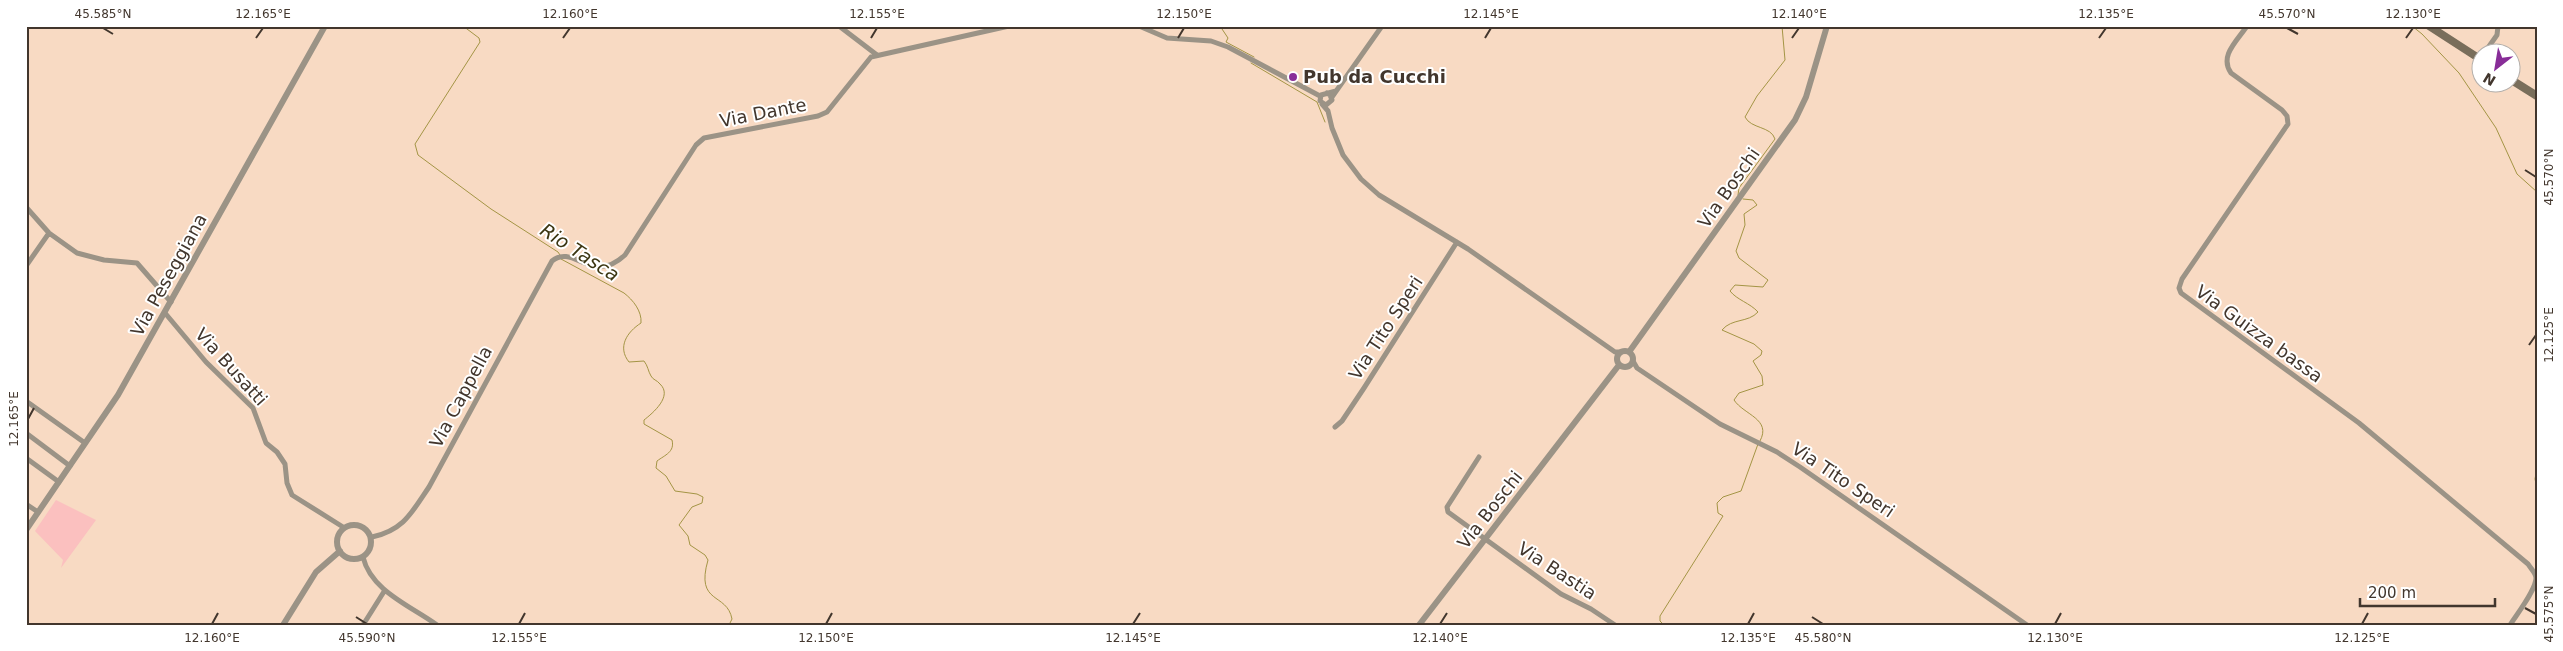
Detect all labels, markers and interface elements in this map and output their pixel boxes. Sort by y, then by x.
text: 45.585°N [75,7,131,21]
text: 12.165°E [235,7,291,21]
text: 12.160°E [542,7,598,21]
text: 12.155°E [849,7,905,21]
text: 12.150°E [1156,7,1212,21]
text: 12.145°E [1463,7,1519,21]
text: 12.140°E [1771,7,1827,21]
text: 12.135°E [2078,7,2134,21]
text: 45.570°N [2259,7,2315,21]
text: 12.130°E [2385,7,2441,21]
north arrow [2470,42,2520,92]
place label: Pub da Cucchi [1303,66,1446,87]
text: N [2480,69,2498,89]
marker: Pub da Cucchi [1287,71,1299,83]
street label: Via Dante [718,94,808,131]
street label: Via Boschi [1693,144,1764,232]
text: 45.570°N [2542,149,2556,205]
street label: Via Peseggiana [126,210,211,340]
water label: Rio Tasca [537,218,623,286]
street label: Via Tito Speri [1344,272,1427,383]
street label: Via Guizza bassa [2192,280,2327,387]
text: 12.125°E [2542,307,2556,363]
street label: Via Busatti [191,324,272,410]
street label: Via Cappella [425,342,496,451]
text: 12.165°E [7,391,21,447]
street label: Via Tito Speri [1788,438,1899,522]
street label: Via Boschi [1453,467,1526,553]
street label: Via Bastia [1514,537,1601,604]
scale bar [2360,576,2496,608]
text: 200 m [2368,584,2416,602]
text: 45.575°N [2542,586,2556,642]
text: 12.160°E [184,631,240,645]
text: 45.590°N [339,631,395,645]
text: 12.155°E [491,631,547,645]
text: 12.150°E [798,631,854,645]
text: 12.145°E [1105,631,1161,645]
text: 12.140°E [1412,631,1468,645]
text: 12.135°E [1720,631,1776,645]
text: 45.580°N [1795,631,1851,645]
text: 12.130°E [2027,631,2083,645]
text: 12.125°E [2334,631,2390,645]

